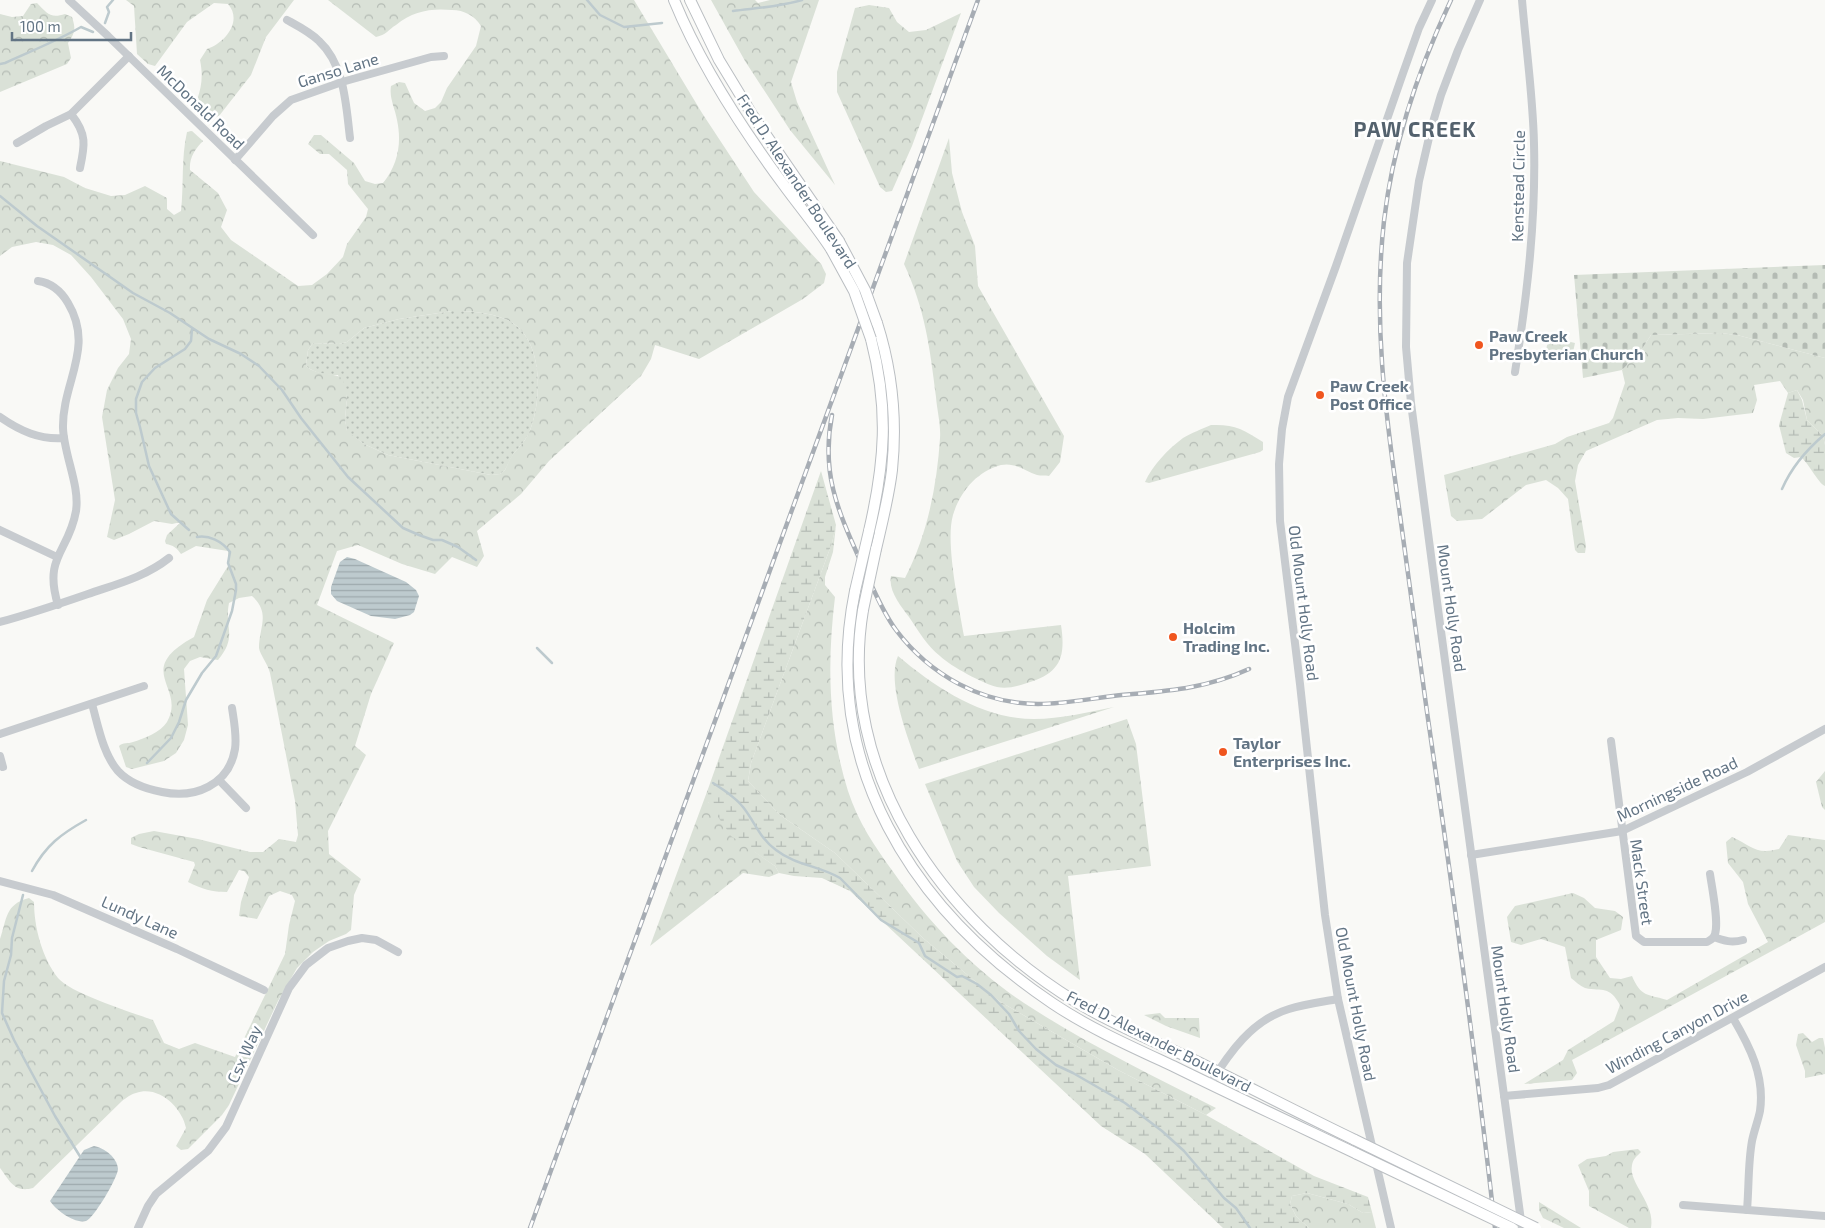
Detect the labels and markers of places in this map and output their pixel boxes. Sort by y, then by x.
place label: Paw Creek Presbyterian Church [1489,326,1644,364]
marker: Paw Creek Presbyterian Church [1473,339,1485,351]
place label: Paw Creek Post Office [1330,376,1412,413]
marker: Paw Creek Post Office [1314,389,1326,401]
place label: Holcim Trading Inc. [1183,618,1270,655]
marker: Holcim Trading Inc. [1167,631,1179,643]
place label: Taylor Enterprises Inc. [1233,733,1351,770]
marker: Taylor Enterprises Inc. [1217,746,1229,758]

